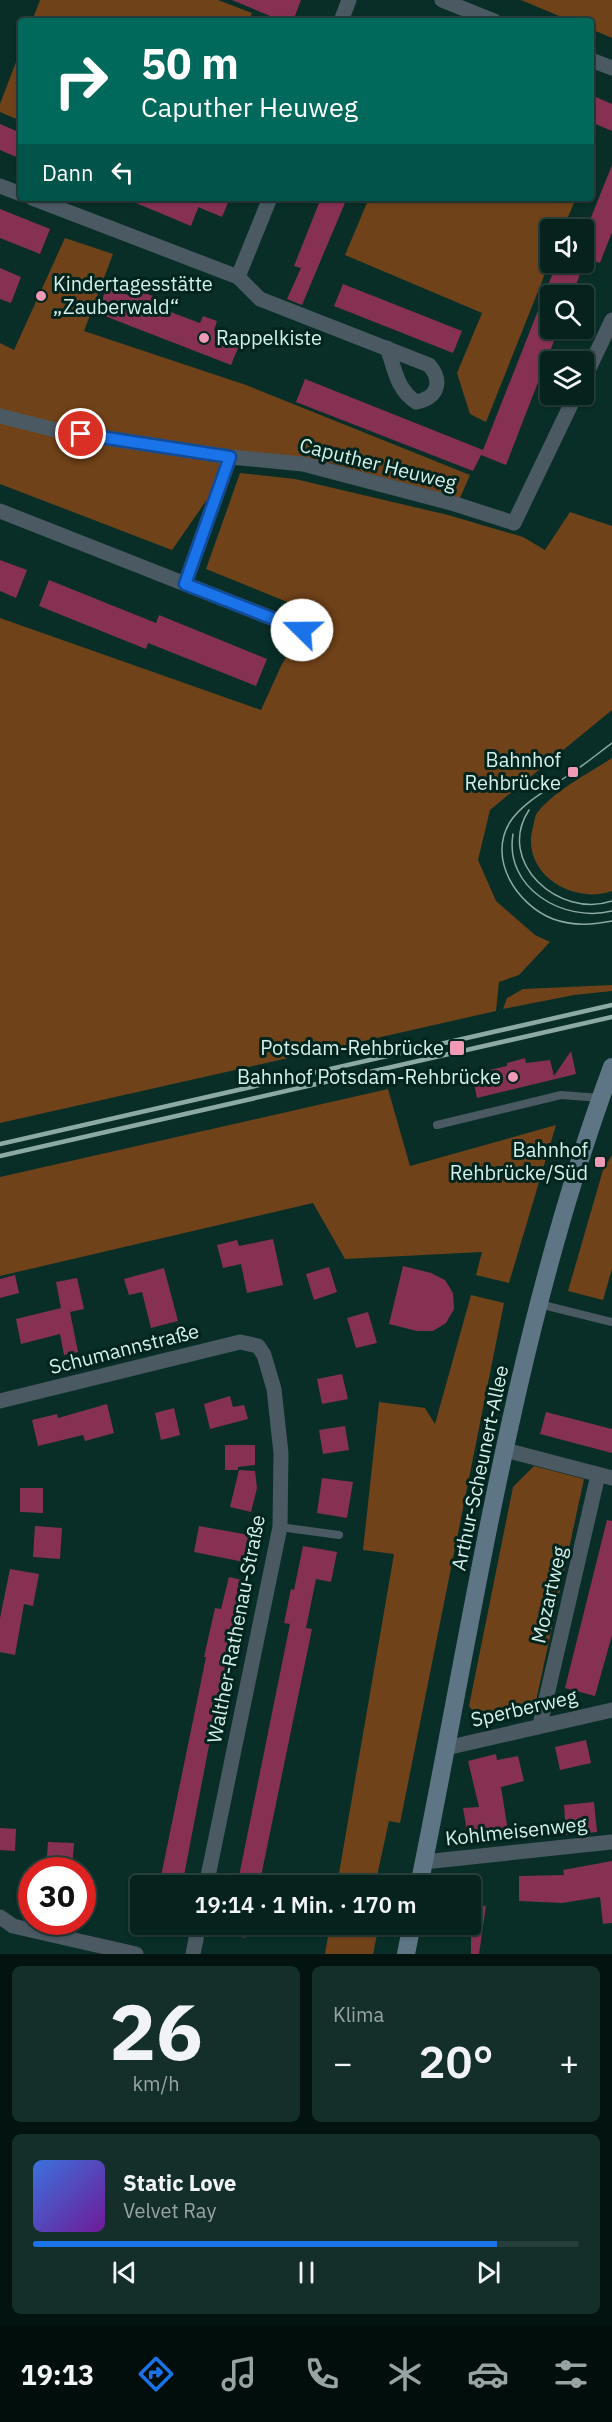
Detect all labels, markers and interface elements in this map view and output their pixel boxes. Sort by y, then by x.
text: 50 m [141,36,239,91]
icon: right [42,42,120,120]
text: Caputher Heuweg [141,89,358,124]
icon: left [106,156,139,189]
text: Dann [42,158,94,187]
map controls [540,219,594,405]
button: sound [540,219,594,273]
place label: Kindertagesstätte „Zauberwald“ [53,270,213,320]
button: search [540,285,594,339]
marker: Kindertagesstätte „Zauberwald“ [34,289,48,303]
place label: Rappelkiste [216,324,322,351]
marker: Rappelkiste [197,331,211,345]
button: layers [540,351,594,405]
pin [55,408,106,459]
icon: arrive [64,417,97,450]
street label: Caputher Heuweg [297,431,460,496]
position arrow [270,598,334,662]
place label: Bahnhof Rehbrücke [465,746,562,796]
marker: Bahnhof Rehbrücke [566,765,580,779]
place label: Potsdam-Rehbrücke [260,1034,444,1061]
marker: Potsdam-Rehbrücke [448,1039,466,1057]
place label: Bahnhof Potsdam-Rehbrücke [237,1063,501,1090]
marker: Bahnhof Potsdam-Rehbrücke [506,1070,520,1084]
place label: Bahnhof Rehbrücke/Süd [450,1136,589,1186]
marker: Bahnhof Rehbrücke/Süd [593,1155,607,1169]
street label: Schumannstraße [46,1317,202,1380]
street label: Arthur-Scheunert-Allee [445,1363,514,1573]
street label: Walther-Rathenau-Straße [200,1512,271,1745]
street label: Mozartweg [524,1543,573,1646]
street label: Sperberweg [468,1682,580,1733]
street label: Kohlmeisenweg [444,1810,589,1851]
speed limit sign: 30 [18,1857,96,1935]
text: 19:14 · 1 Min. · 170 m [194,1890,417,1919]
text: 26 [109,1980,203,2081]
text: Klima [333,2001,384,2028]
text: 20° [418,2032,494,2090]
text: − [333,2041,353,2084]
text: + [559,2041,579,2084]
text: km/h [132,2070,180,2097]
text: Static Love [123,2168,236,2197]
text: Velvet Ray [123,2197,216,2224]
icon: previous [108,2256,141,2289]
icon: pause [290,2256,323,2289]
icon: next [472,2256,505,2289]
icon: directions [135,2353,177,2395]
icon: music [218,2353,260,2395]
icon: phone [301,2353,343,2395]
icon: climate [384,2353,426,2395]
icon: car [467,2353,509,2395]
icon: filters [550,2353,592,2395]
text: 19:13 [20,2357,94,2392]

